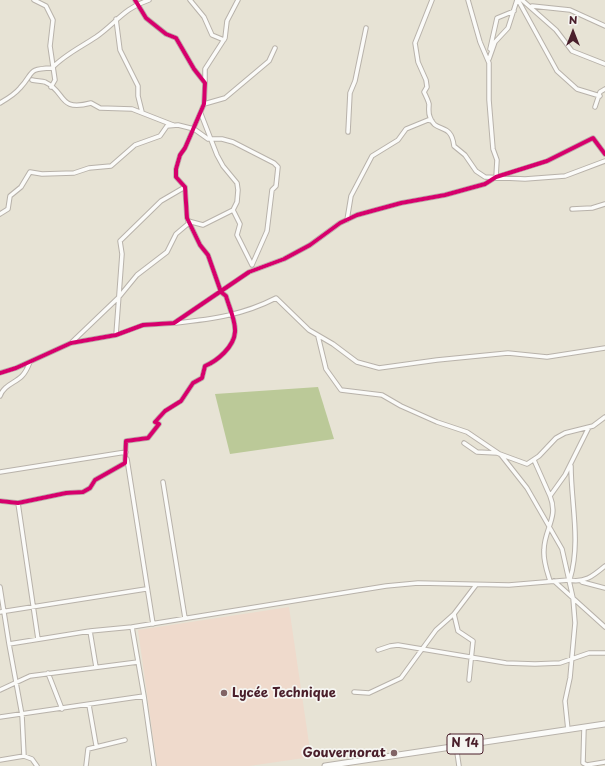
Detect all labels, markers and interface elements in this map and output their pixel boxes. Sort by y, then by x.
text: N [569,11,577,28]
north arrow [553,12,593,52]
place label: Lycée Technique [232,685,336,701]
marker: Lycée Technique [219,688,229,698]
road number: N 14 [447,734,483,754]
place label: Gouvernorat [302,745,386,761]
marker: Gouvernorat [389,748,399,758]

